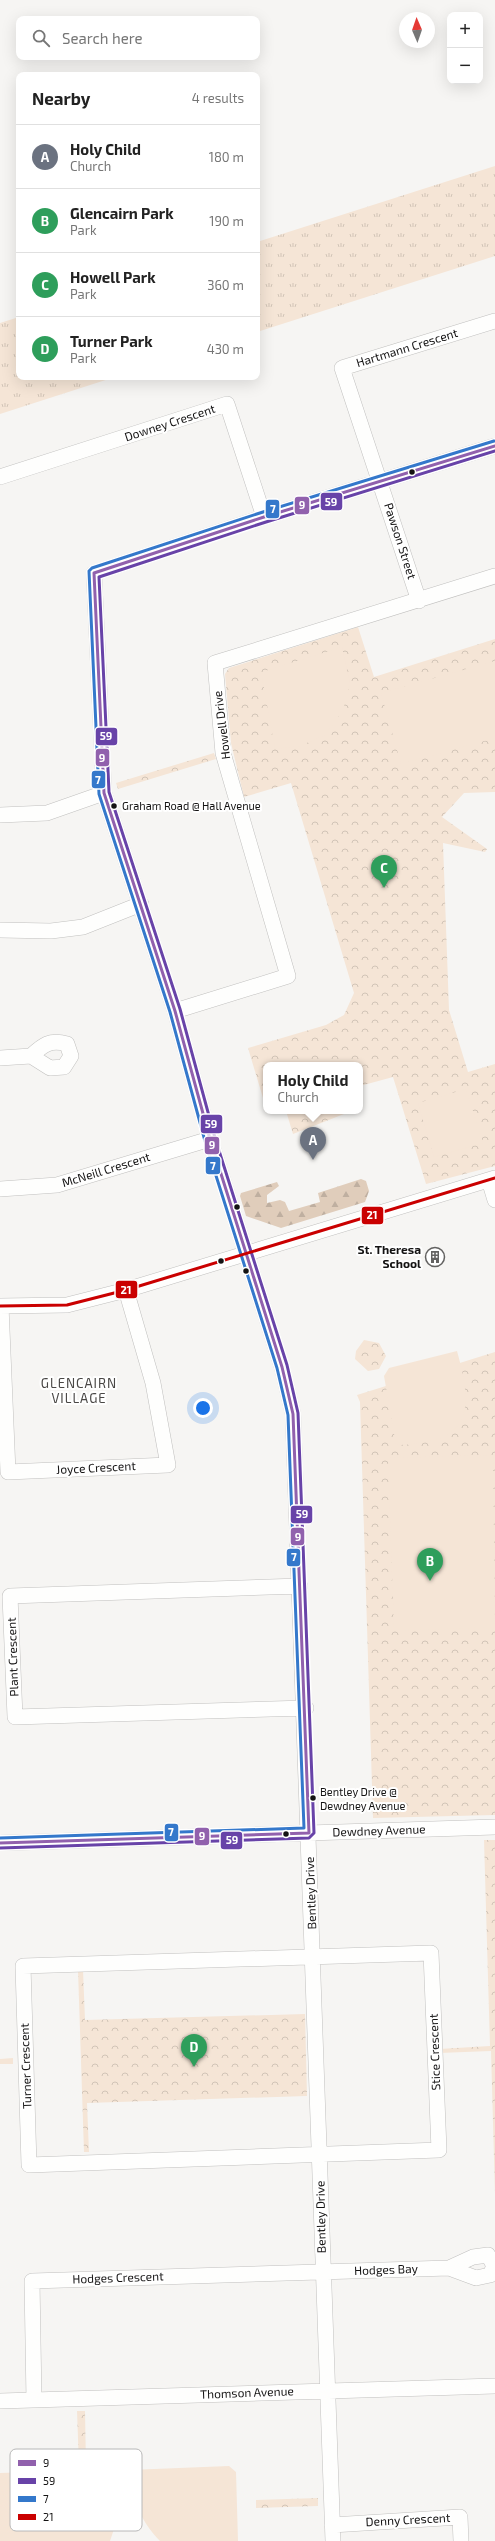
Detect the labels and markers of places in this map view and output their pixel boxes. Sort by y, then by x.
unlabelled marker [407,467,417,477]
place label: Graham Road @ Hall Avenue [122,799,261,812]
marker: Graham Road @ Hall Avenue [109,801,119,811]
pin: C [371,855,397,888]
pin: A [300,1127,326,1160]
unlabelled marker [232,1202,242,1212]
place label: St. Theresa School [358,1242,421,1270]
building icon: St. Theresa School [424,1246,446,1268]
unlabelled marker [216,1256,226,1266]
unlabelled marker [241,1266,251,1276]
pin: B [417,1548,443,1581]
place label: Bentley Drive @ Dewdney Avenue [320,1785,406,1812]
marker: Bentley Drive @ Dewdney Avenue [308,1793,318,1803]
unlabelled marker [281,1829,291,1839]
pin: D [181,2034,207,2067]

